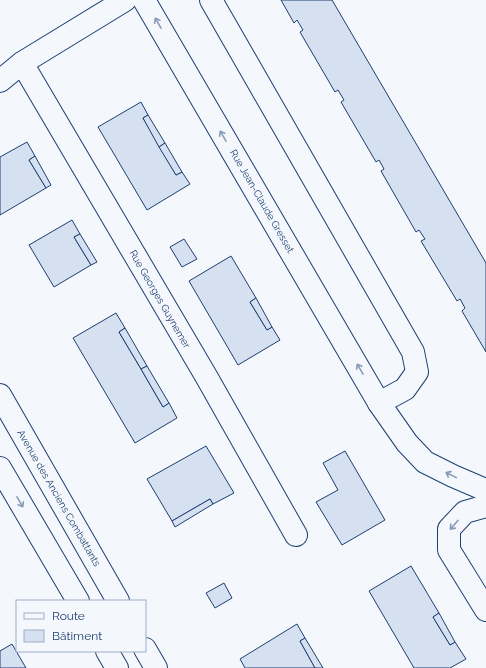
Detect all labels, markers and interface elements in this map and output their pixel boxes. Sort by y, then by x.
one-way arrow [153,17,161,29]
one-way arrow [219,130,227,142]
street label: Rue Jean-Claude Gresset [228,147,296,255]
street label: Rue Georges Guynemer [127,248,193,350]
one-way arrow [355,363,363,375]
street label: Avenue des Anciens Combattants [15,428,103,568]
one-way arrow [445,471,457,478]
one-way arrow [16,496,24,508]
one-way arrow [449,520,458,530]
legend [16,600,146,652]
text: Route [52,609,85,623]
text: Bâtiment [52,629,102,643]

